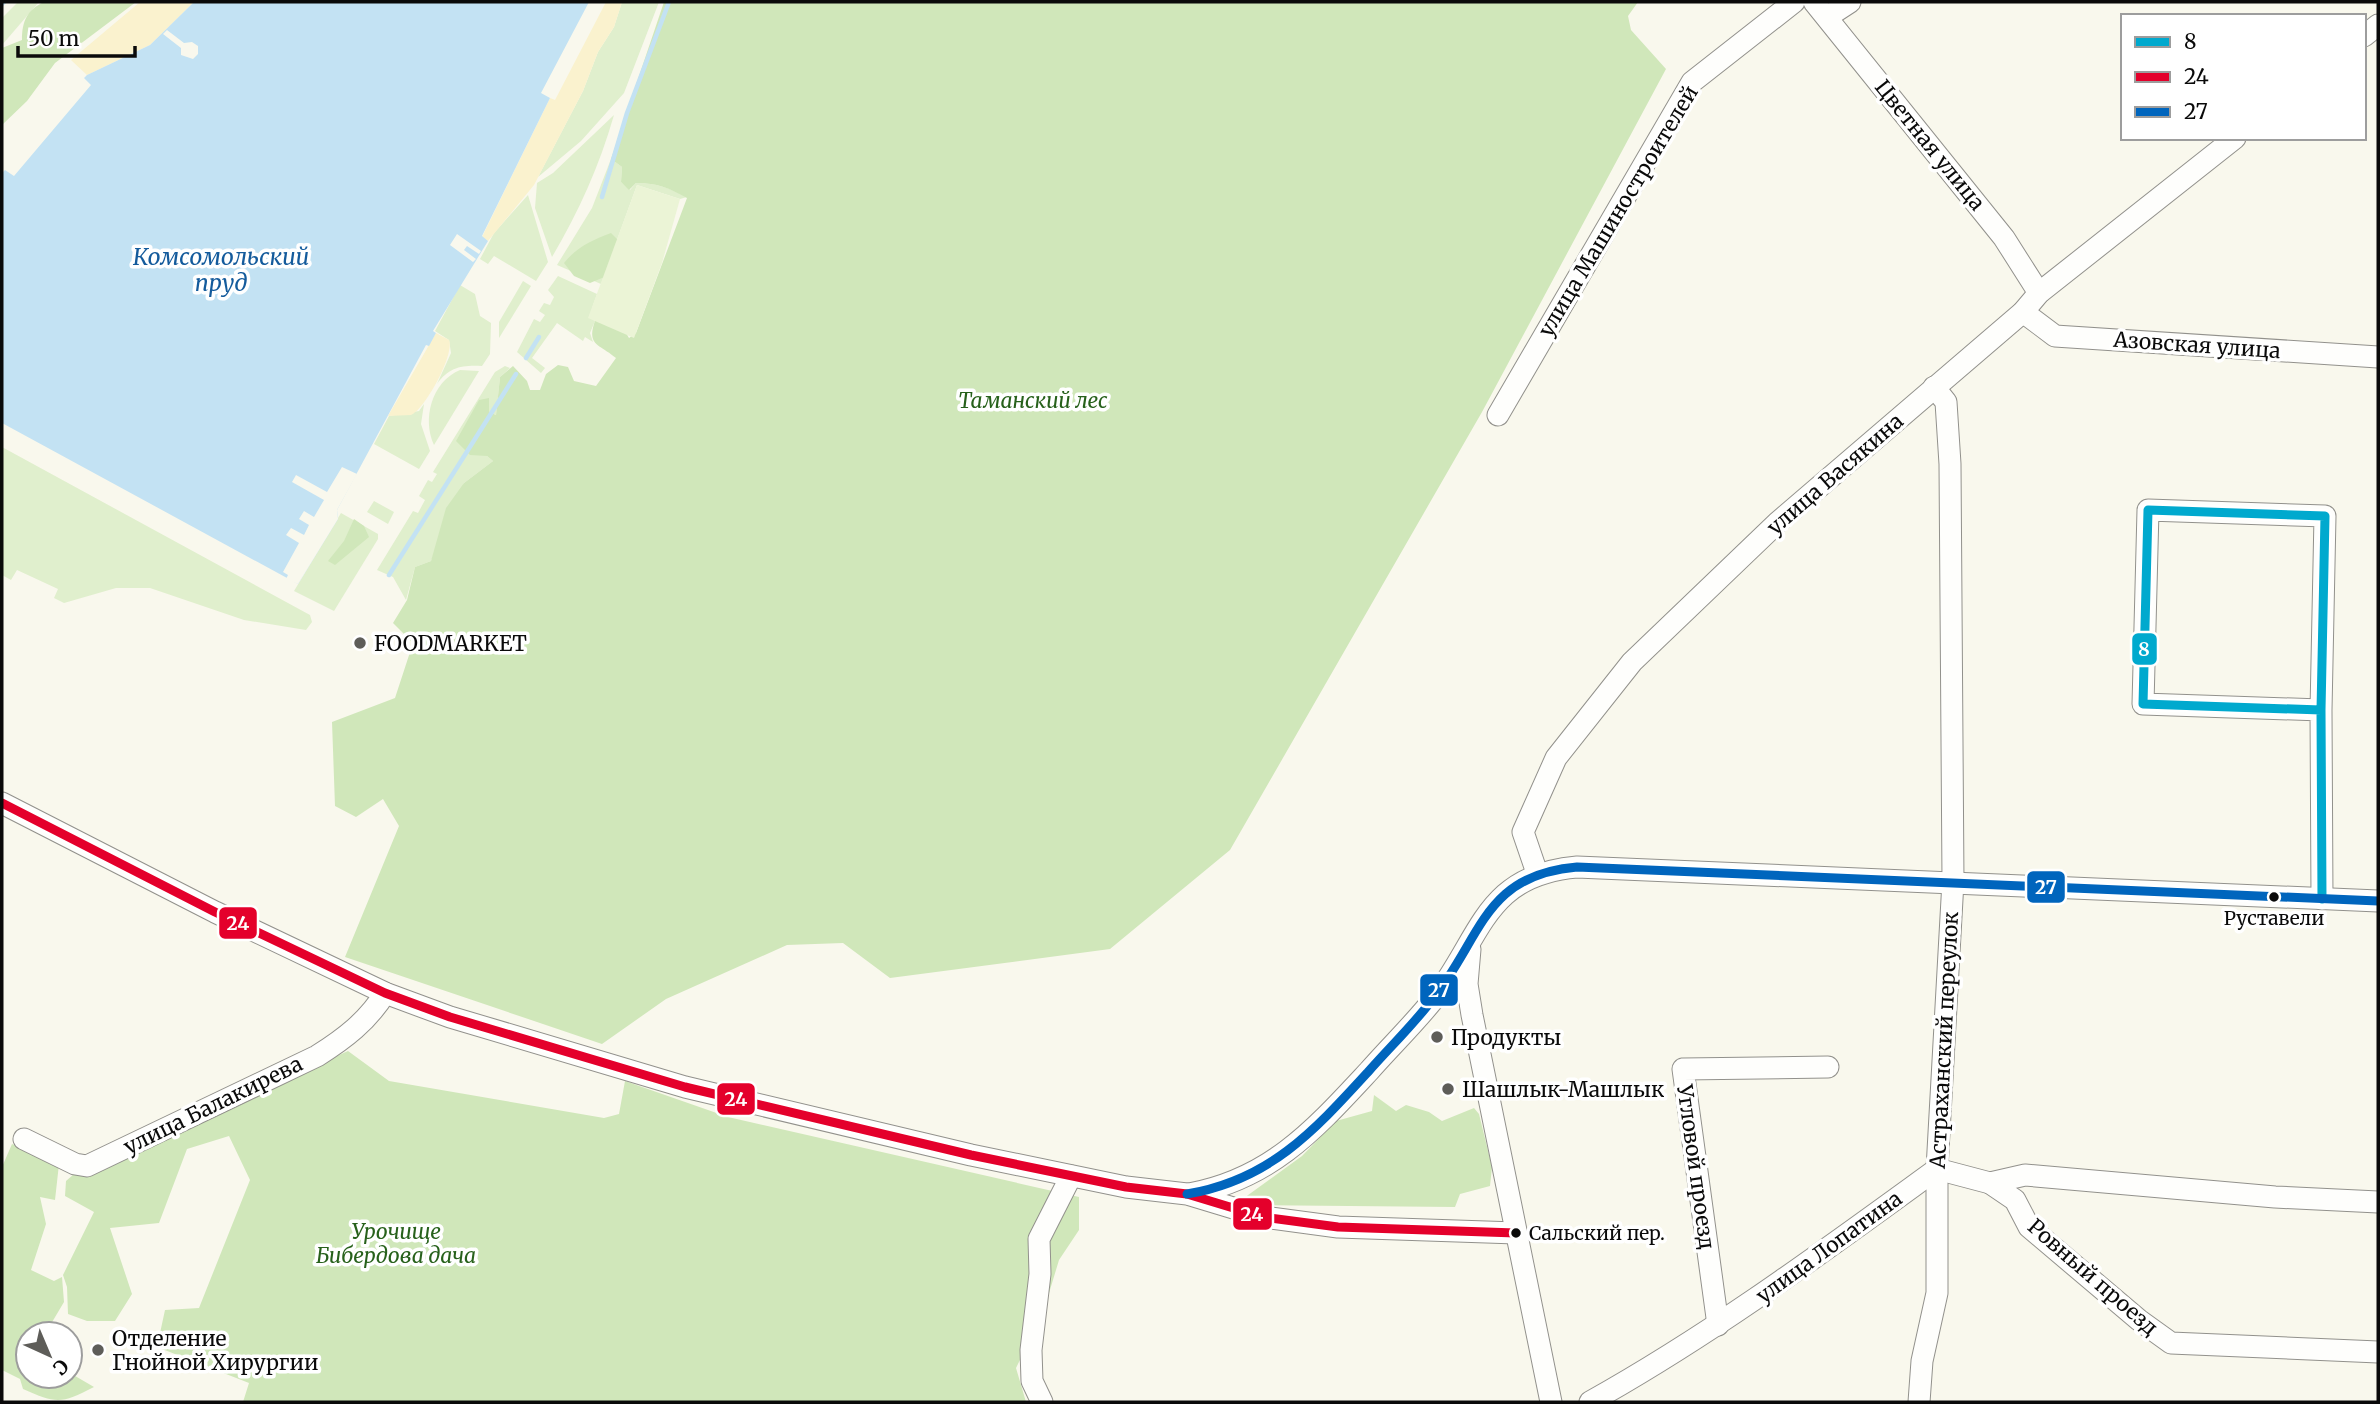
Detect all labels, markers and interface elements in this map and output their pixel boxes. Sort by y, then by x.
scale bar [18,14,135,58]
legend [2121,14,2366,140]
text: 50 m [28,25,79,52]
text: 8 [2184,28,2197,55]
text: 24 [2184,63,2209,90]
street label: Цветная улица [1869,74,1991,216]
street label: улица Машиностроителей [1532,81,1704,341]
text: 27 [2184,98,2208,125]
water label: Комсомольский пруд [133,242,309,297]
street label: Азовская улица [2111,326,2282,364]
park label: Таманский лес [958,387,1108,414]
street label: улица Васякина [1761,407,1909,541]
place label: FOODMARKET [374,630,527,657]
line badge: 8 [2131,632,2158,666]
marker: FOODMARKET [352,635,368,651]
text: 8 [2138,637,2150,661]
line badge: 27 [2026,870,2066,904]
text: 27 [2035,875,2057,899]
marker: Руставели [2267,890,2281,904]
line badge: 24 [218,906,258,940]
place label: Руставели [2224,906,2324,930]
text: 24 [227,911,249,935]
street label: Астраханский переулок [1924,911,1964,1170]
line badge: 27 [1419,973,1459,1007]
text: 27 [1428,978,1450,1002]
place label: Продукты [1451,1024,1561,1051]
marker: Продукты [1429,1029,1445,1045]
street label: улица Балакирева [119,1050,307,1160]
place label: Шашлык-Машлык [1462,1076,1664,1103]
marker: Шашлык-Машлык [1440,1081,1456,1097]
line badge: 24 [716,1082,756,1116]
street label: Угловой проезд [1671,1082,1721,1251]
text: 24 [725,1087,747,1111]
street label: улица Лопатина [1751,1185,1907,1309]
line badge: 24 [1232,1197,1273,1231]
text: 24 [1241,1202,1263,1226]
street label: Ровный проезд [2022,1213,2164,1341]
park label: Урочище Бибердова дача [316,1218,476,1269]
place label: Сальский пер. [1529,1221,1665,1245]
marker: Сальский пер. [1509,1226,1523,1240]
north arrow [14,1320,84,1390]
place label: Отделение Гнойной Хирургии [112,1325,318,1376]
marker: Отделение Гнойной Хирургии [90,1342,106,1358]
text: С [48,1354,74,1380]

